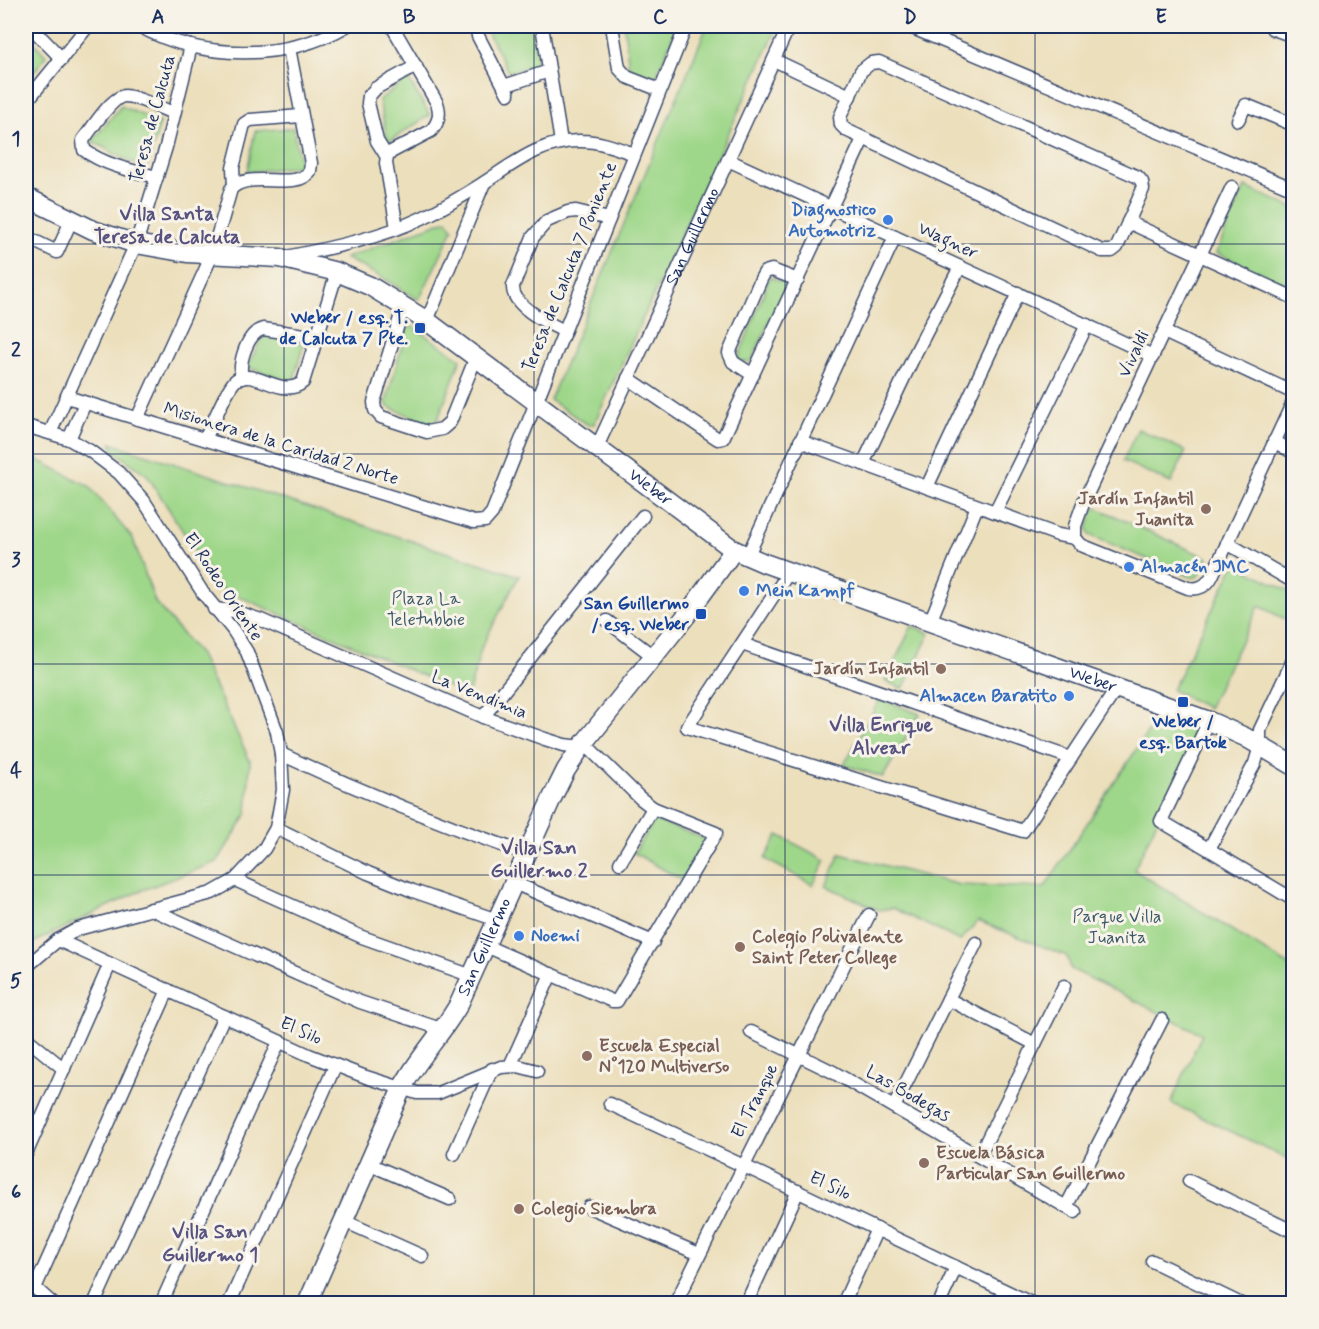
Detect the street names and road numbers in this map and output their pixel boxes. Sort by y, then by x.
street label: Teresa de Calcuta [124,52,182,186]
street label: Teresa de Calcuta 7 Poniente [517,158,623,376]
street label: San Guillermo [660,184,726,290]
street label: Wagner [913,217,982,267]
street label: Vivaldi [1113,327,1155,381]
street label: Misionera de la Caridad 2 Norte [161,397,401,491]
street label: Weber [623,463,678,512]
street label: El Rodeo Oriente [178,528,268,646]
street label: Weber [1066,660,1121,700]
street label: La Vendimia [428,665,530,725]
street label: San Guillermo [452,894,517,1000]
street label: El Silo [276,1011,326,1051]
street label: El Tranque [726,1059,784,1143]
street label: Las Bodegas [860,1060,955,1130]
street label: El Silo [805,1166,855,1206]

